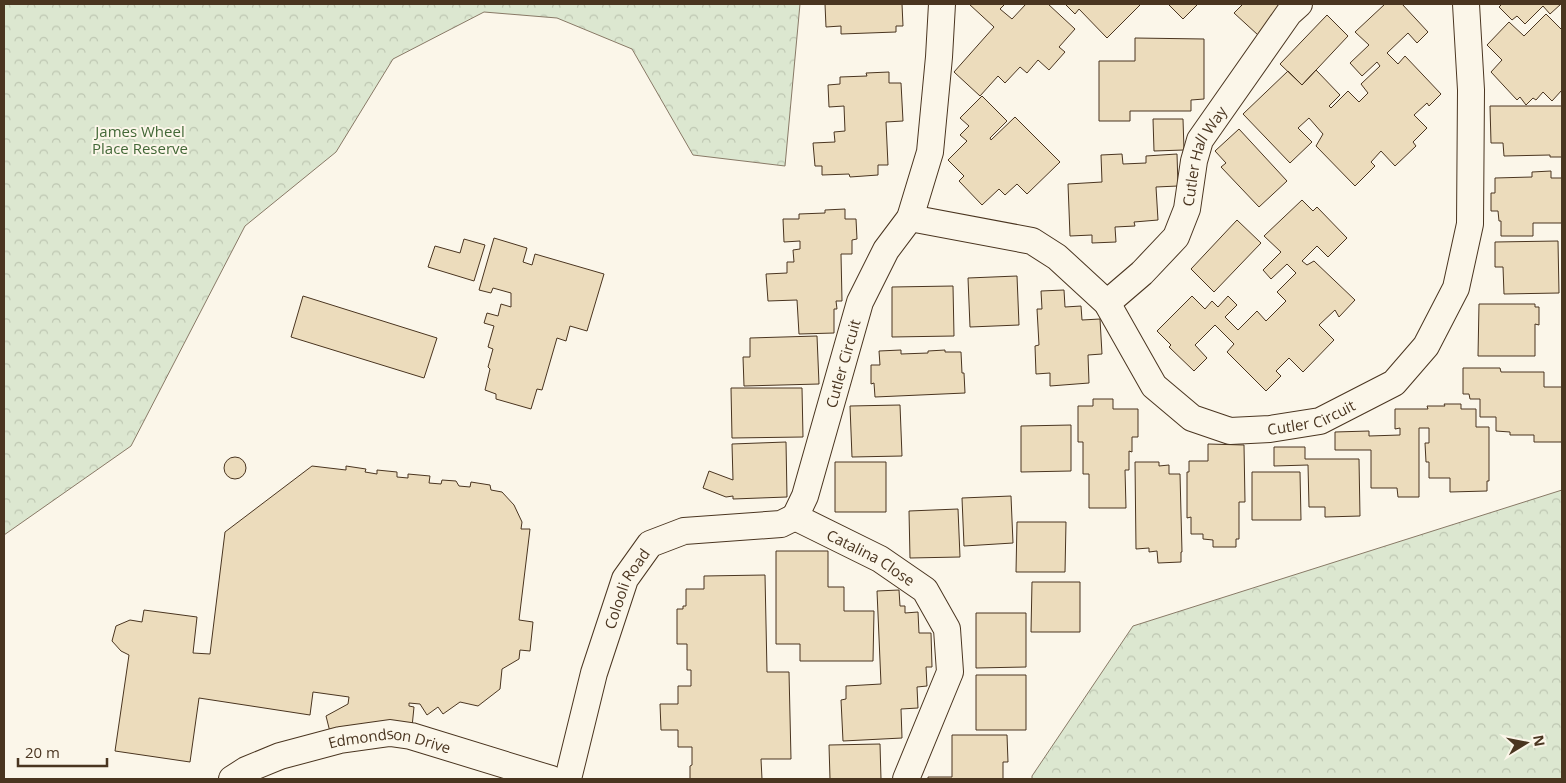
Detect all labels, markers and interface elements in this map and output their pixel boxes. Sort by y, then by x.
street label: Cutler Hall Way [1178,102,1231,208]
park label: James Wheel Place Reserve [92,121,188,158]
street label: Cutler Circuit [821,317,865,410]
street label: Cutler Circuit [1266,395,1358,439]
street label: Catalina Close [824,524,919,590]
street label: Colooli Road [599,544,654,631]
north arrow [1501,718,1551,768]
street label: Edmondson Drive [326,723,453,758]
text: N [1529,733,1550,748]
scale bar [18,736,106,768]
text: 20 m [25,742,60,762]

